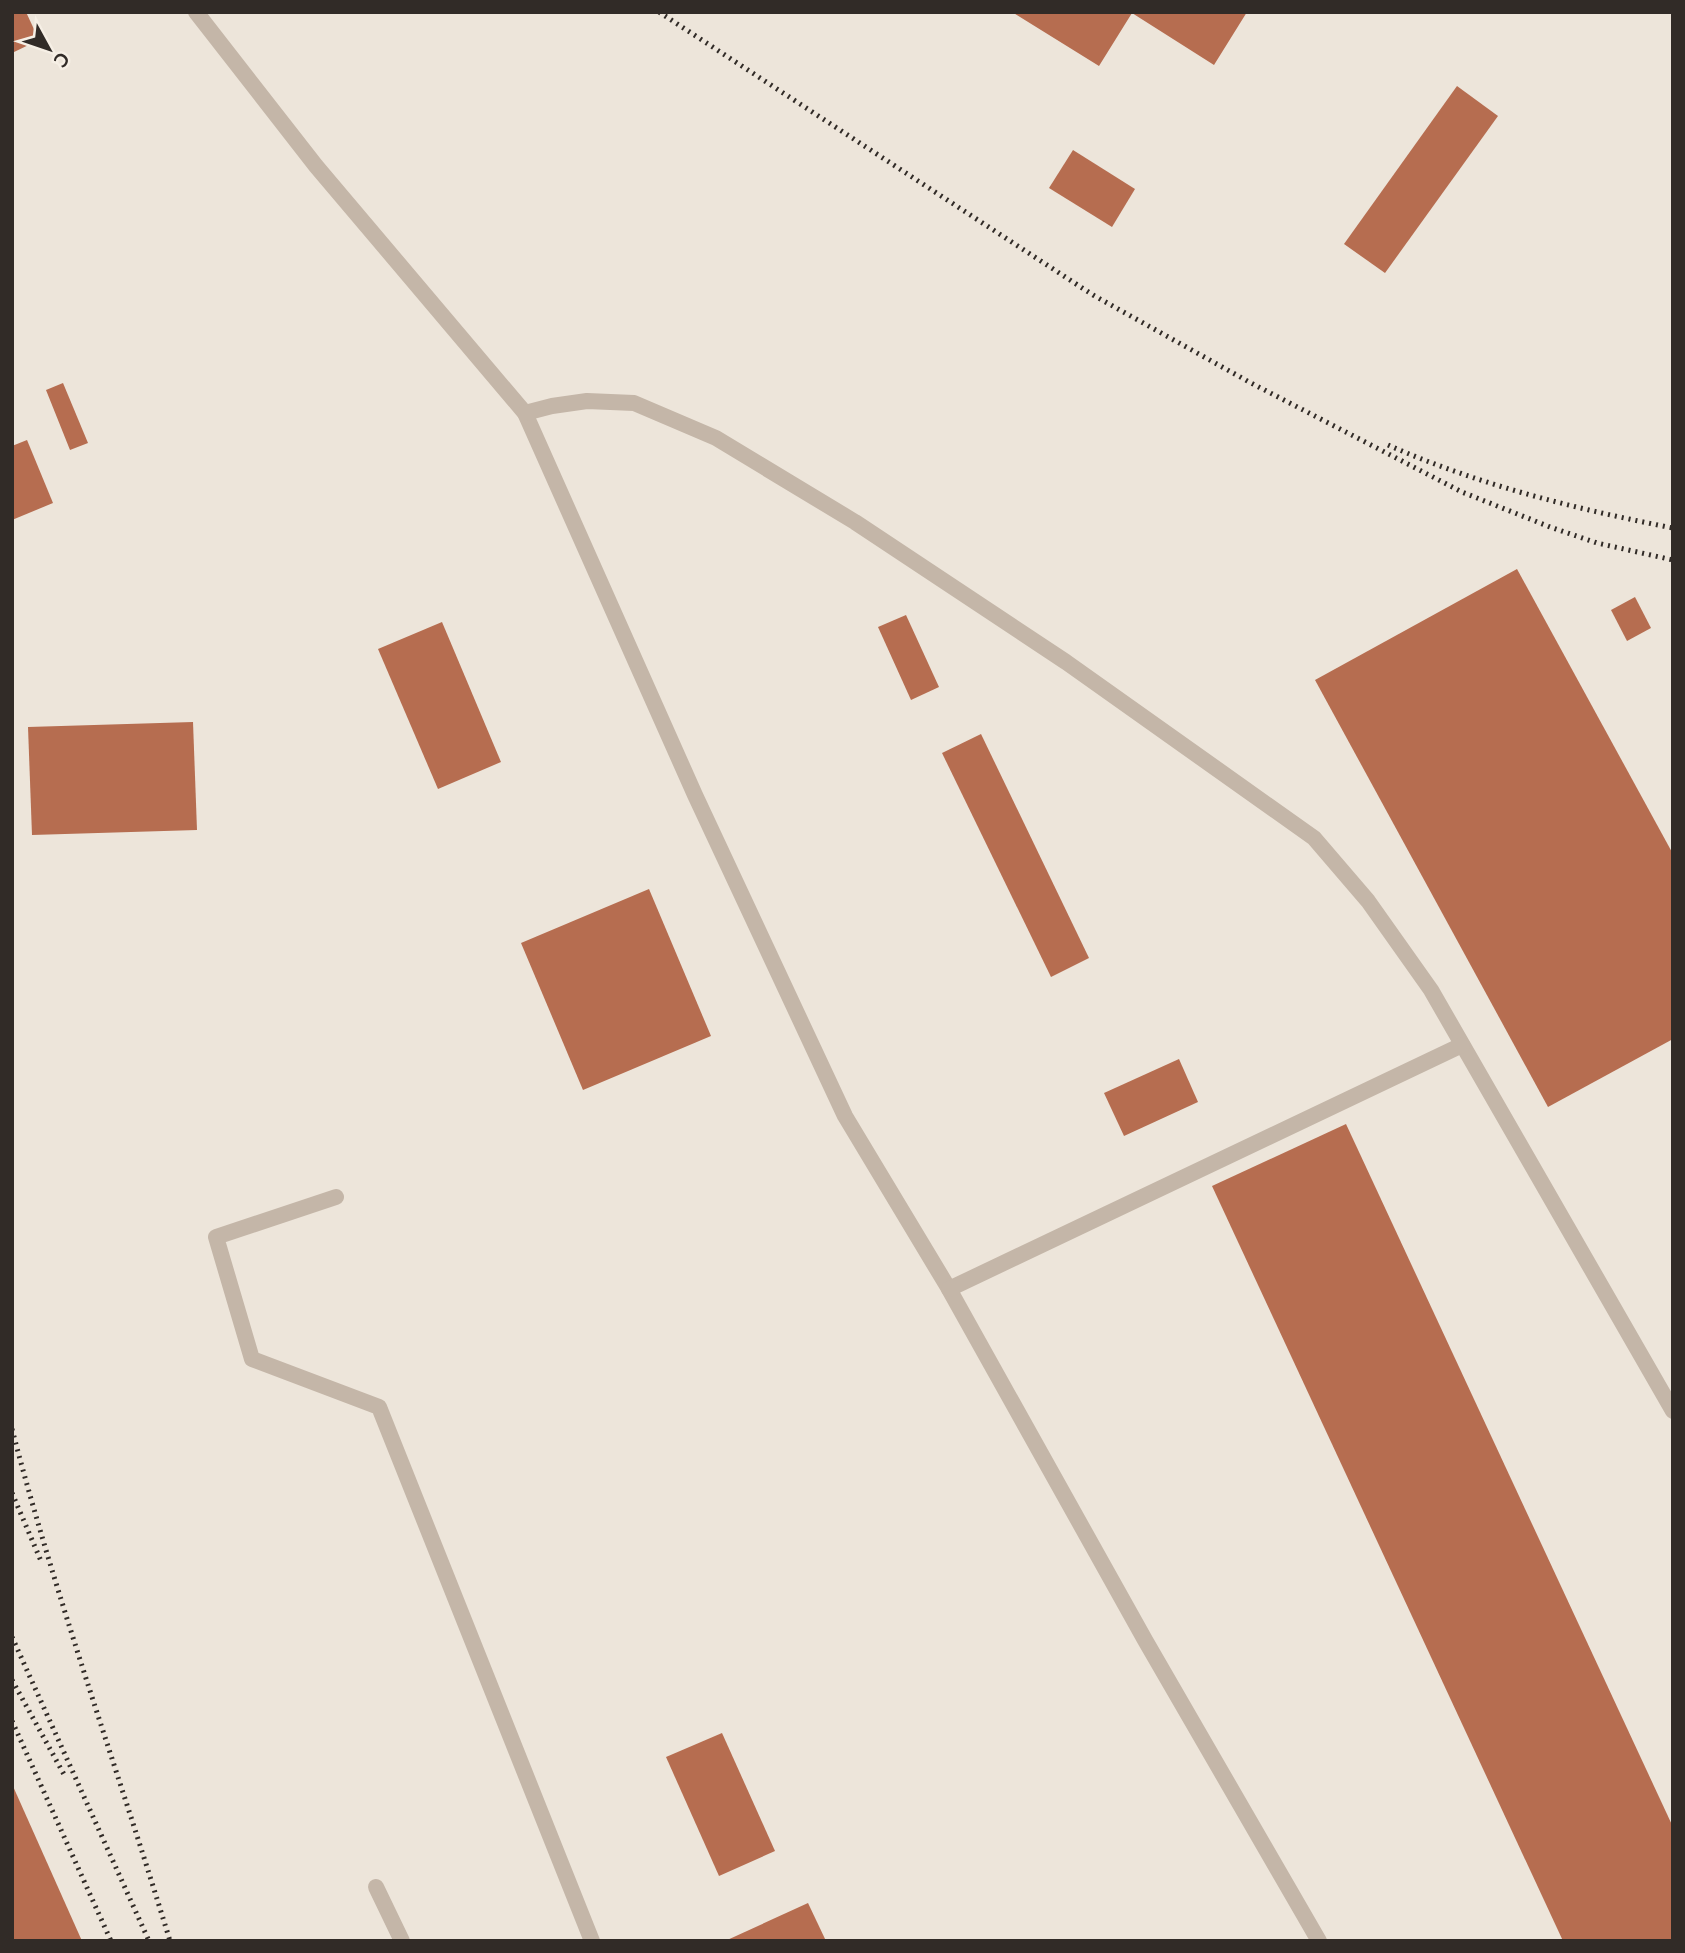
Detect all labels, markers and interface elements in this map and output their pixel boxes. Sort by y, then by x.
north arrow [14,14,84,84]
text: С [49,47,75,73]

